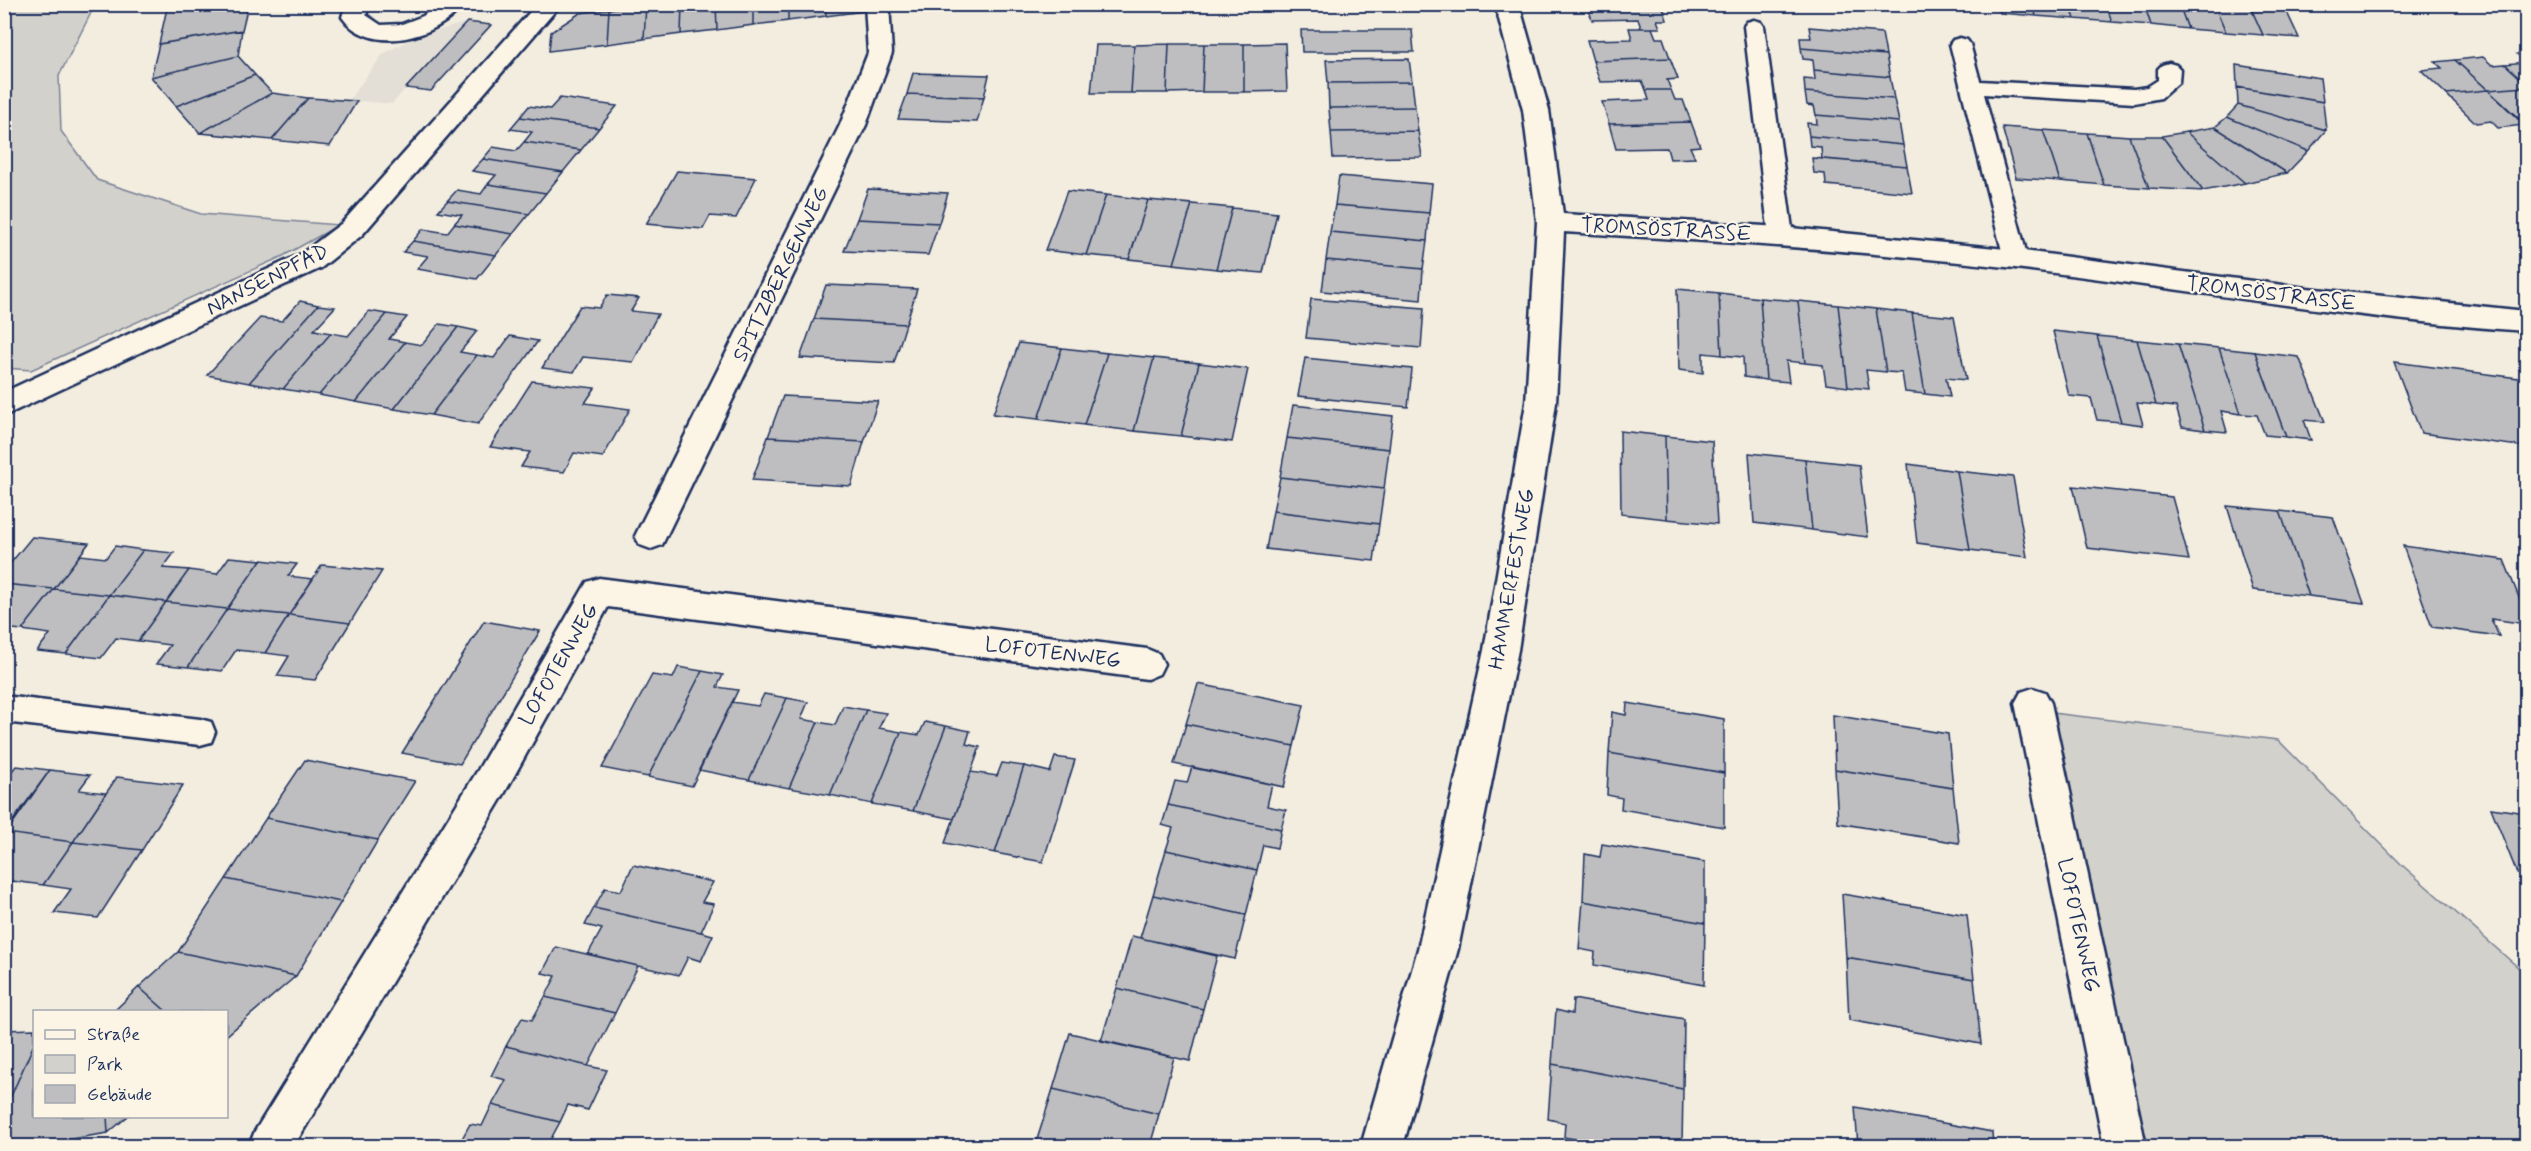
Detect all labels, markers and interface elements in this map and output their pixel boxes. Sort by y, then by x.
street label: SPITZBERGENWEG [726,182,835,367]
street label: TROMSÖSTRASSE [1580,212,1752,248]
street label: NANSENPFAD [202,237,333,323]
street label: TROMSÖSTRASSE [2184,270,2357,318]
street label: HAMMERFESTWEG [1482,486,1542,672]
street label: LOFOTENWEG [513,598,605,731]
street label: LOFOTENWEG [983,631,1122,675]
street label: LOFOTENWEG [2050,855,2106,995]
legend [33,1010,228,1118]
text: Straße [87,1023,140,1047]
text: Park [87,1053,123,1077]
text: Gebäude [87,1083,152,1107]

